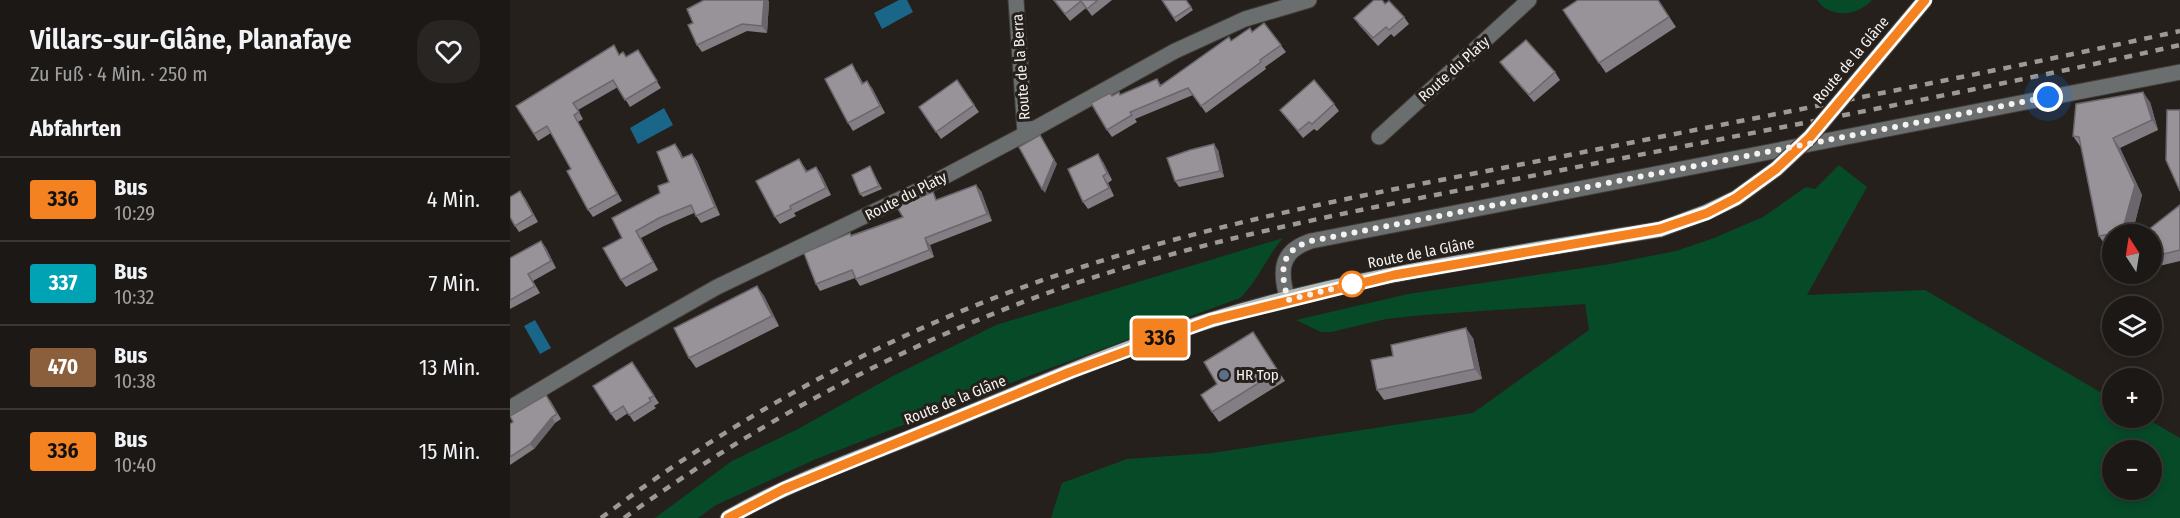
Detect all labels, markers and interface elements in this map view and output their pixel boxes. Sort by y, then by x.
street label: Route de la Berra [1008,13,1034,121]
street label: Route de la Glâne [1809,13,1893,107]
button: heart [417,20,480,83]
text: Villars-sur-Glâne, Planafaye [30,23,352,56]
street label: Route du Platy [1415,32,1493,106]
text: Zu Fuß · 4 Min. · 250 m [30,62,208,86]
your location [2033,82,2063,112]
text: Abfahrten [30,115,121,142]
street label: Route du Platy [862,168,950,224]
text: Bus [114,174,147,201]
text: 336 [48,186,78,212]
text: 4 Min. [427,186,480,213]
text: 10:29 [114,201,155,225]
north arrow [2102,224,2162,284]
map controls [2102,224,2162,500]
street label: Route de la Glâne [1366,234,1476,272]
text: Bus [114,258,147,285]
text: 337 [49,270,77,296]
text: 7 Min. [428,270,480,297]
unlabelled marker [1339,271,1365,297]
text: 10:32 [114,285,154,309]
button: layers [2102,296,2162,356]
line badge: 336 [1126,318,1194,358]
text: 336 [1145,325,1175,351]
text: Bus [114,342,147,369]
text: 470 [48,354,78,380]
text: 13 Min. [419,354,480,381]
place label: HR Top [1236,366,1279,384]
marker: HR Top [1217,368,1231,382]
button: + [2102,368,2162,428]
text: 10:38 [114,369,156,393]
street label: Route de la Glâne [901,371,1009,429]
text: Bus [114,426,147,453]
text: 336 [48,438,78,464]
text: 15 Min. [419,438,480,465]
button: − [2102,440,2162,500]
text: 10:40 [114,453,156,477]

